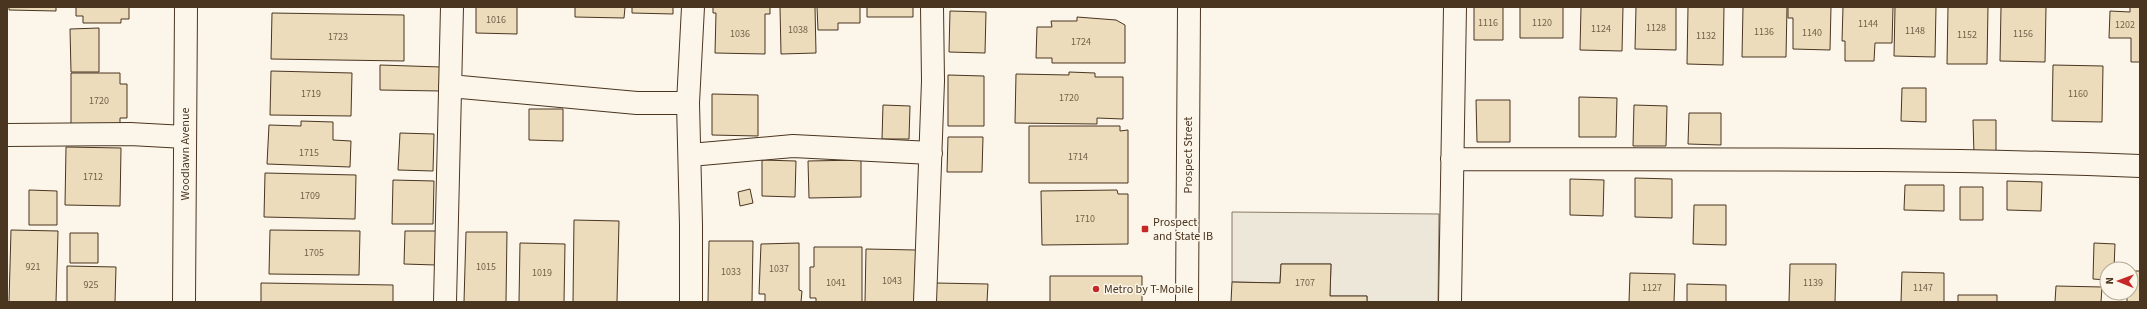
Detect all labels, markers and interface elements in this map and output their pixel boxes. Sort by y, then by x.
house number: 1016 [486,13,506,27]
house number: 1116 [1478,16,1498,30]
house number: 1120 [1532,16,1552,30]
house number: 1144 [1858,17,1878,31]
house number: 1202 [2115,18,2135,32]
house number: 1128 [1646,21,1666,35]
house number: 1124 [1591,22,1611,36]
house number: 1038 [788,23,808,37]
house number: 1148 [1905,24,1925,38]
house number: 1136 [1754,25,1774,39]
house number: 1140 [1802,26,1822,40]
house number: 1036 [730,27,750,41]
house number: 1156 [2013,27,2033,41]
house number: 1152 [1957,28,1977,42]
house number: 1132 [1696,29,1716,43]
house number: 1723 [328,30,348,44]
house number: 1724 [1071,35,1091,49]
house number: 1719 [301,87,321,101]
house number: 1160 [2068,87,2088,101]
house number: 1720 [1059,91,1079,105]
house number: 1720 [89,94,109,108]
street label: Woodlawn Avenue [177,108,194,200]
street label: Prospect Street [1180,117,1197,193]
house number: 1715 [299,146,319,160]
house number: 1714 [1068,150,1088,164]
house number: 1712 [83,170,103,184]
house number: 1709 [300,189,320,203]
house number: 1710 [1075,212,1095,226]
place label: Prospect and State IB [1153,214,1213,245]
marker: Prospect and State IB [1140,224,1150,234]
house number: 1705 [304,246,324,260]
house number: 921 [26,260,40,274]
house number: 1015 [476,260,496,274]
north arrow [2099,261,2139,301]
house number: 1037 [769,262,789,276]
house number: 1033 [721,265,741,279]
house number: 1019 [532,266,552,280]
house number: 1043 [882,274,902,288]
house number: 1041 [826,276,846,290]
house number: 1707 [1295,276,1315,290]
house number: 1139 [1803,276,1823,290]
text: N [2102,277,2117,285]
house number: 925 [84,278,98,292]
place label: Metro by T-Mobile [1104,281,1193,298]
house number: 1127 [1642,281,1662,295]
house number: 1147 [1913,281,1933,295]
marker: Metro by T-Mobile [1091,284,1101,294]

